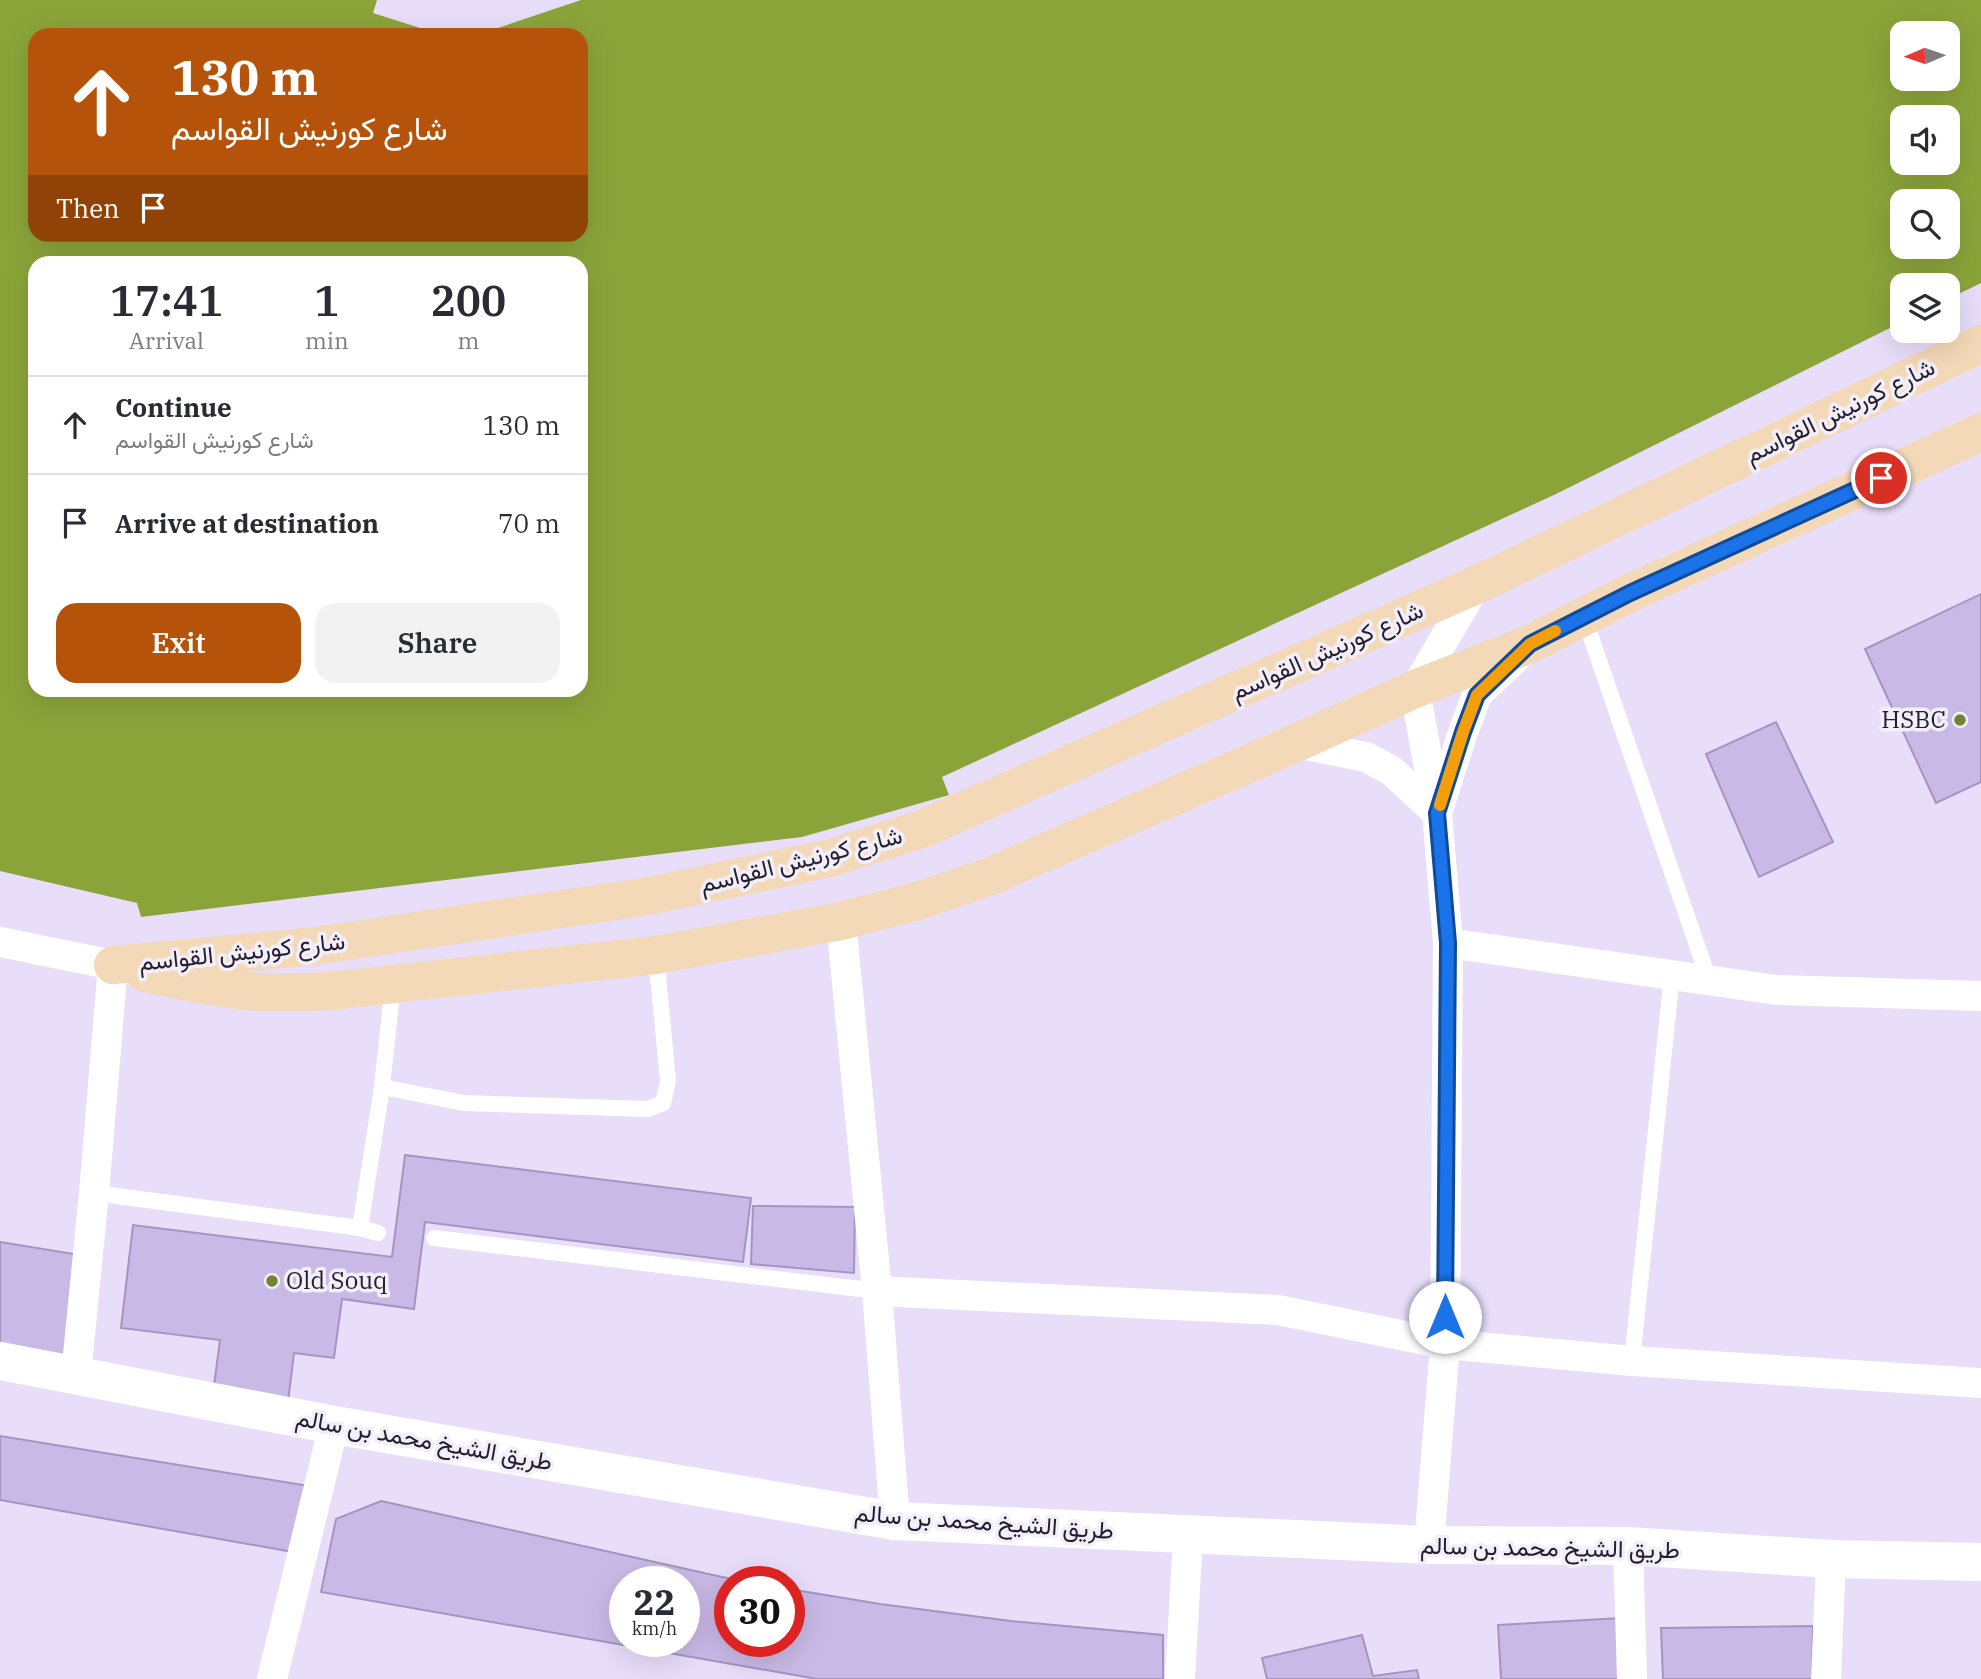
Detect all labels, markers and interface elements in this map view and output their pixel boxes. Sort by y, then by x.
north arrow [1890,21,1960,91]
map controls [1890,21,1960,343]
text: 130 m [171,45,318,108]
icon: ahead [56,56,147,147]
button: sound [1890,105,1960,175]
text: شارع كورنيش القواسم [171,107,447,149]
icon: arrive [134,189,172,227]
button: search [1890,189,1960,259]
text: Then [56,191,120,225]
text: 17:41 [110,273,223,328]
text: 1 [314,273,339,328]
text: 200 [431,273,506,328]
button: layers [1890,273,1960,343]
text: Arrival [129,325,204,355]
text: min [305,325,349,355]
text: m [457,325,479,355]
street label: شارع كورنيش القواسم [1739,350,1940,471]
text: Continue [115,390,232,424]
icon: ahead [56,406,94,444]
text: 130 m [482,408,560,442]
text: شارع كورنيش القواسم [115,424,314,454]
pin [1851,448,1911,508]
icon: arrive [1862,459,1900,497]
icon: arrive [56,504,94,542]
text: Arrive at destination [115,506,379,540]
text: 70 m [498,506,560,540]
street label: شارع كورنيش القواسم [1225,593,1428,708]
button: Exit [56,603,301,683]
button: Share [315,603,560,683]
place label: HSBC [1881,703,1946,735]
marker: HSBC [1952,712,1968,728]
street label: شارع كورنيش القواسم [696,818,905,901]
street label: شارع كورنيش القواسم [137,924,347,979]
place label: Old Souq [286,1264,387,1296]
marker: Old Souq [264,1273,280,1289]
position arrow [1408,1280,1482,1354]
street label: طريق الشيخ محمد بن سالم [293,1401,555,1479]
street label: طريق الشيخ محمد بن سالم [853,1496,1115,1548]
street label: طريق الشيخ محمد بن سالم [1420,1529,1680,1567]
speed limit sign: 30 [714,1566,805,1657]
text: 22 [633,1579,676,1625]
text: km/h [632,1617,677,1640]

